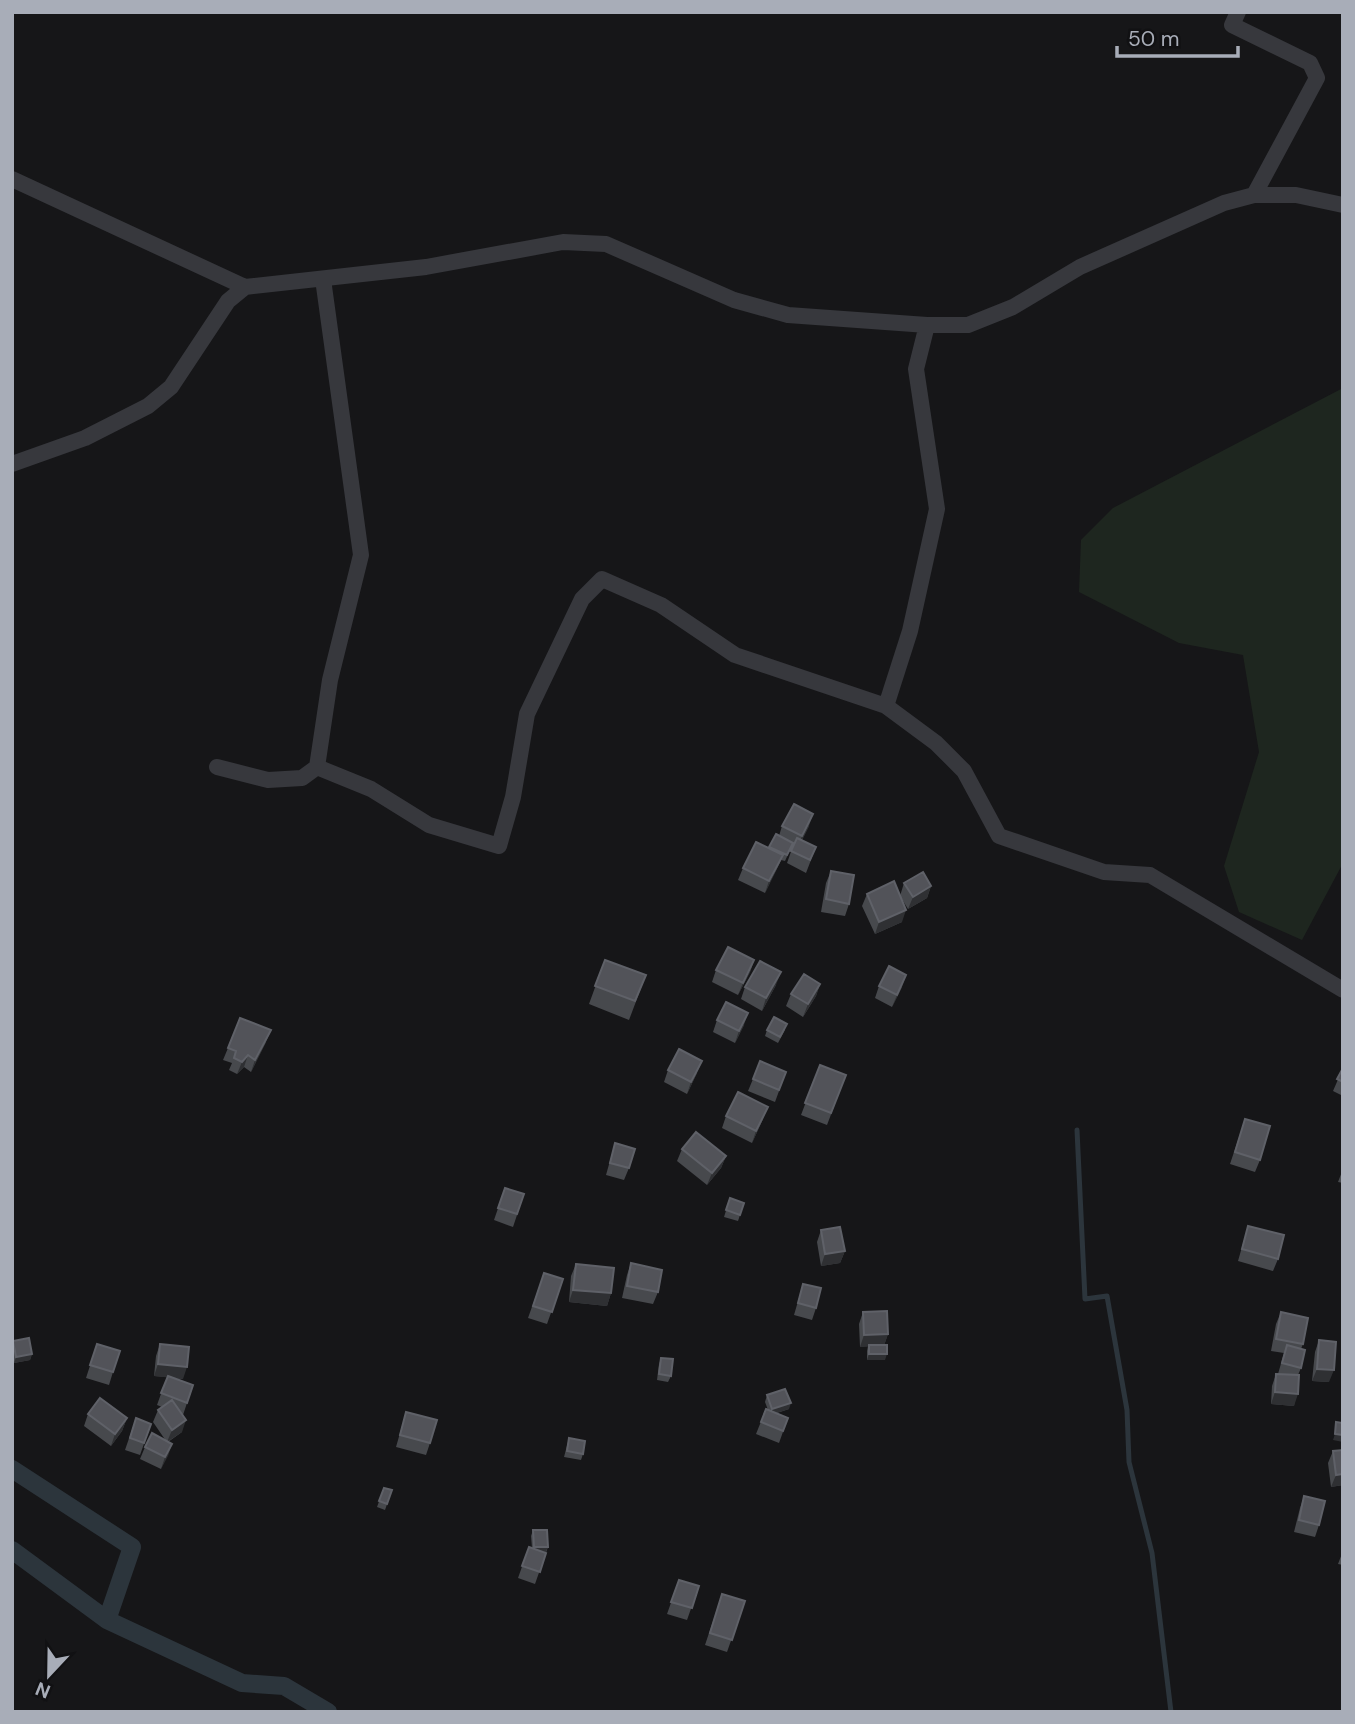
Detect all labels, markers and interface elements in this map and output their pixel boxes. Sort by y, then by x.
scale bar [1117,14,1238,58]
text: 50 m [1128,25,1179,53]
north arrow [14,1640,84,1710]
text: N [32,1676,54,1704]

